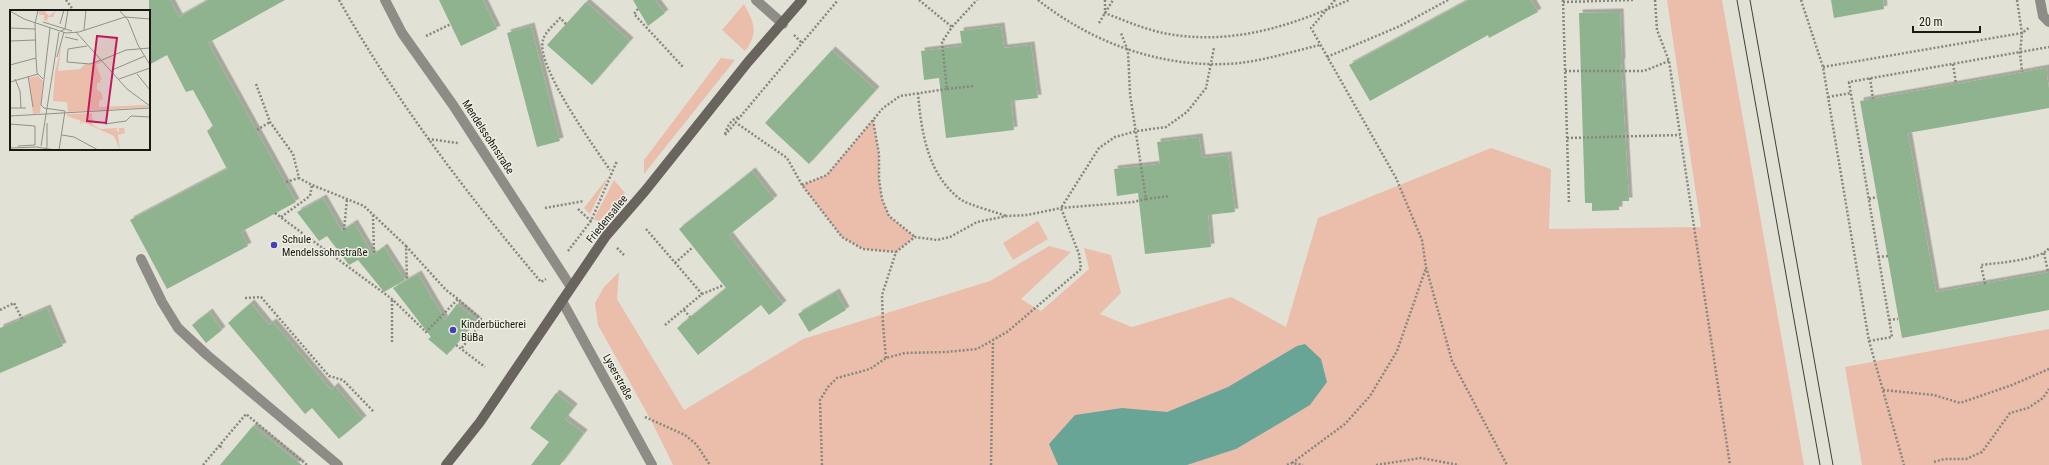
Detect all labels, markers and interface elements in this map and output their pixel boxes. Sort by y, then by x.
scale bar [1913,8,1980,34]
inset map [10,10,150,150]
text: 20 m [1919,15,1943,29]
street label: Mendelssohnstraße [459,98,517,176]
street label: Friedensallee [584,192,630,246]
place label: Schule Mendelssohnstraße [282,233,368,259]
marker: Schule Mendelssohnstraße [269,240,279,250]
place label: Kinderbücherei BüBa [461,318,526,344]
marker: Kinderbücherei BüBa [448,325,458,335]
street label: Lyserstraße [600,352,636,402]

